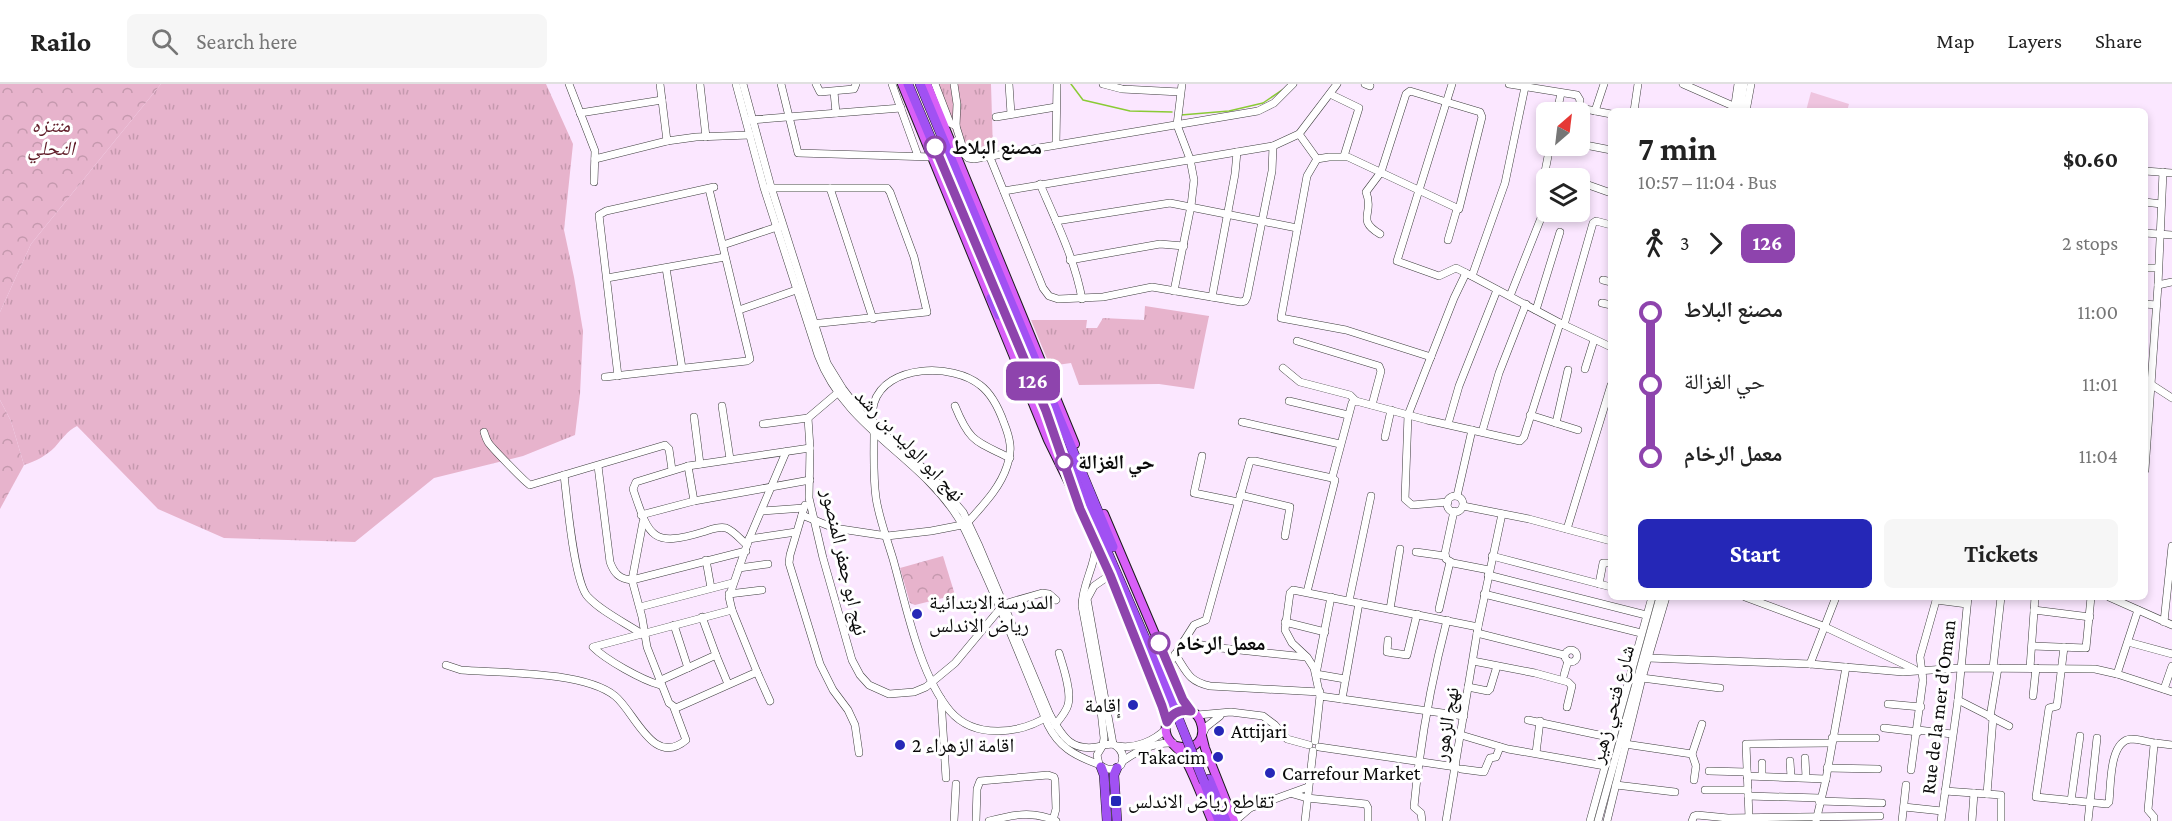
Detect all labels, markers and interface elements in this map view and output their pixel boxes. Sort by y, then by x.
search box [127,14,547,68]
icon: search [148,25,181,58]
text: Railo [30,26,91,57]
text: Search here [196,29,297,54]
text: Map [1936,29,1975,53]
text: Layers [2008,29,2062,53]
text: Share [2095,29,2142,53]
north arrow [1536,102,1590,156]
map controls [1536,102,1590,222]
park label: منتزه النحلي [28,114,77,164]
text: 7 min [1638,130,1717,167]
marker: مصنع البلاط [924,136,946,158]
place label: مصنع البلاط [952,136,1042,161]
text: $0.60 [2063,147,2118,172]
button: layers [1536,168,1590,222]
text: 10:57 – 11:04 · Bus [1638,171,1777,193]
icon: walk [1638,227,1671,260]
icon: forward [1699,227,1732,260]
text: 126 [1753,231,1783,255]
text: 3 [1680,232,1690,254]
text: 2 stops [2062,232,2118,254]
text: مصنع البلاط [1684,297,1783,322]
text: 11:00 [2078,301,2118,323]
line badge: 126 [998,362,1068,400]
text: 126 [1018,369,1048,393]
text: حي الغزالة [1684,369,1765,394]
text: 11:01 [2082,373,2118,395]
street label: نهج ابو الوليد بن رشد [849,384,969,507]
text: معمل الرخام [1684,441,1783,466]
text: 11:04 [2079,445,2118,467]
place label: حي الغزالة [1078,451,1155,478]
marker: حي الغزالة [1055,453,1073,471]
street label: نهج ابو جعفر المنصور [815,486,873,638]
button: Start [1638,519,1872,588]
button: Tickets [1884,519,2118,588]
place label: المدرسة الابتدائية رياض الاندلس [929,591,1053,637]
marker: المدرسة الابتدائية رياض الاندلس [910,607,924,621]
street label: Rue de la mer d'Oman [1916,618,1960,795]
marker: معمل الرخام [1148,632,1170,654]
place label: معمل الرخام [1176,632,1266,657]
street label: شارع فتحي زهير [1585,643,1643,768]
street label: نهج الزهور [1429,685,1465,764]
place label: إقامة [1085,694,1121,719]
marker: إقامة [1126,698,1140,712]
place label: Attijari [1231,720,1287,743]
marker: Attijari [1212,724,1226,738]
place label: اقامة الزهراء 2 [912,734,1014,756]
marker: اقامة الزهراء 2 [893,738,907,752]
place label: Takacim [1138,746,1206,768]
marker: Takacim [1211,750,1225,764]
place label: Carrefour Market [1282,762,1421,784]
marker: Carrefour Market [1263,766,1277,780]
place label: تقاطع رياض الاندلس [1128,790,1274,814]
marker: تقاطع رياض الاندلس [1109,794,1123,808]

